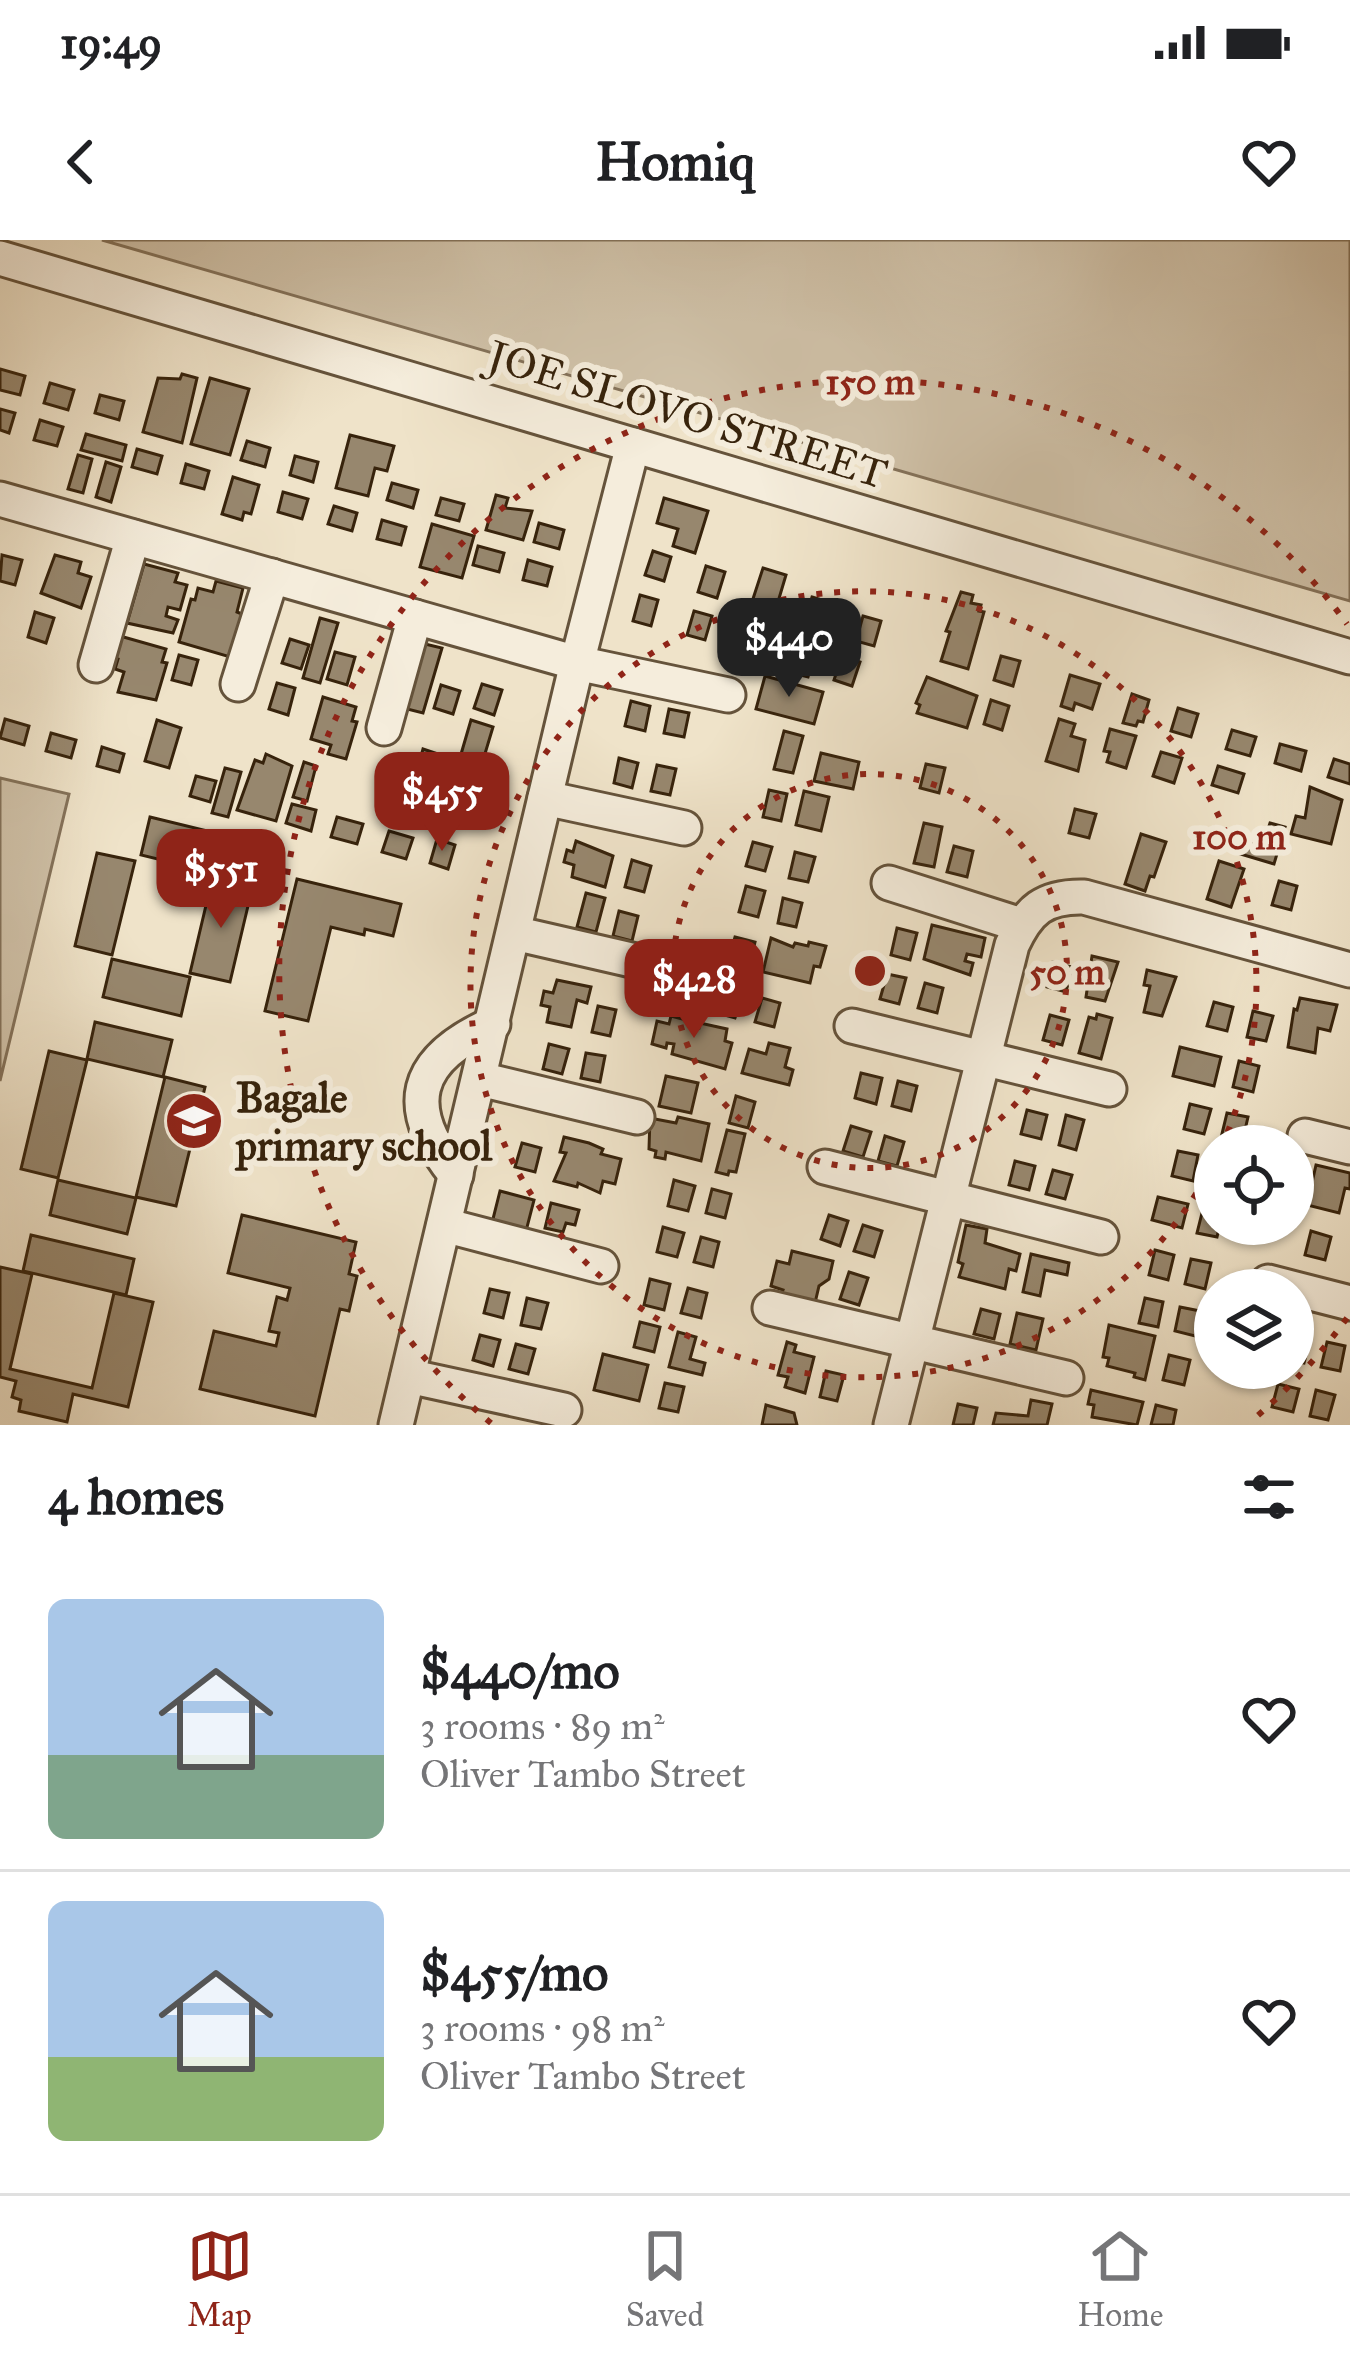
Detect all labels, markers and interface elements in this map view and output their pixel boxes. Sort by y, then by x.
text: 19:49 [60,15,162,70]
icon: back [48,129,114,195]
text: Homiq [595,129,755,195]
icon: heart [1236,129,1302,195]
street label: JOE SLOVO STREET [478,328,893,500]
text: 150 m [825,360,916,404]
pin: $440 [718,598,860,700]
text: $440 [744,613,834,661]
pin: $455 [371,752,513,854]
text: $455 [401,767,483,815]
text: 100 m [1192,815,1287,859]
pin: $551 [150,829,292,931]
text: $551 [183,844,259,892]
pin: $428 [623,939,765,1041]
centre of rings [849,950,891,992]
text: 50 m [1029,950,1106,994]
text: $428 [651,954,737,1002]
place label: Bagale primary school [234,1072,493,1172]
school or university icon: Bagale primary school [163,1090,225,1152]
map controls [1194,1125,1314,1389]
button: locate [1194,1125,1314,1245]
button: layers [1194,1269,1314,1389]
icon: filters [1236,1464,1302,1530]
text: 4 homes [48,1466,224,1528]
text: $440/mo [420,1640,620,1702]
icon: home [144,1647,288,1791]
icon: heart [1236,1686,1302,1752]
text: 3 rooms · 89 m² [420,1702,665,1750]
text: Oliver Tambo Street [420,1750,746,1798]
text: $455/mo [420,1942,608,2004]
icon: home [144,1949,288,2093]
icon: heart [1236,1988,1302,2054]
text: 3 rooms · 98 m² [420,2004,665,2052]
text: Oliver Tambo Street [420,2052,746,2100]
tab: Map [187,2223,253,2335]
tab: Saved [626,2223,704,2335]
tab: Home [1077,2223,1163,2335]

